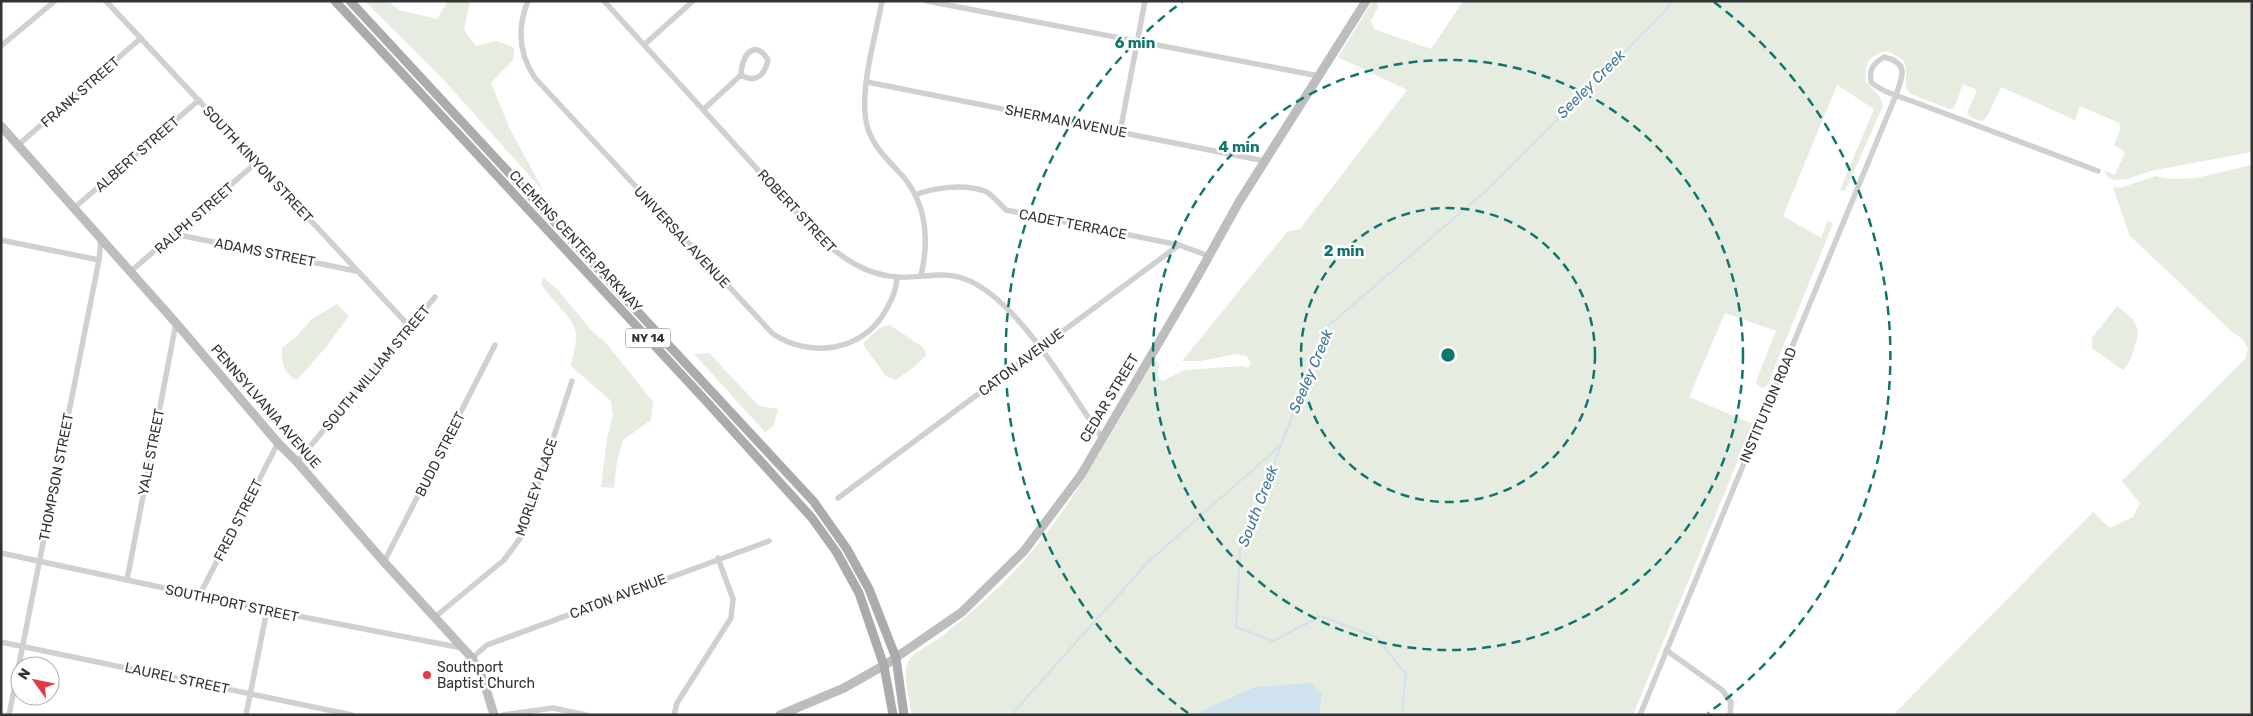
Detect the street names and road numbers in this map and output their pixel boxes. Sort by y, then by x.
street label: FRANK STREET [37,53,123,131]
street label: SHERMAN AVENUE [1003,101,1128,142]
street label: SOUTH KINYON STREET [199,102,316,226]
street label: ALBERT STREET [92,113,183,196]
street label: ROBERT STREET [754,166,840,257]
street label: CLEMENS CENTER PARKWAY [505,167,646,316]
street label: RALPH STREET [151,179,238,258]
street label: UNIVERSAL AVENUE [630,183,733,292]
street label: CADET TERRACE [1018,206,1128,243]
street label: ADAMS STREET [213,234,317,271]
street label: SOUTH WILLIAM STREET [319,302,434,435]
street label: CATON AVENUE [975,325,1067,400]
road number: NY 14 [626,328,670,348]
street label: PENNSYLVANIA AVENUE [207,341,324,472]
street label: INSTITUTION ROAD [1736,345,1801,466]
street label: CEDAR STREET [1076,351,1143,446]
street label: YALE STREET [135,407,168,497]
street label: BUDD STREET [412,409,469,499]
street label: THOMPSON STREET [36,412,77,543]
street label: MORLEY PLACE [512,436,561,538]
street label: FRED STREET [210,476,266,564]
street label: CATON AVENUE [567,570,669,623]
street label: SOUTHPORT STREET [164,581,300,626]
street label: LAUREL STREET [123,659,231,698]

